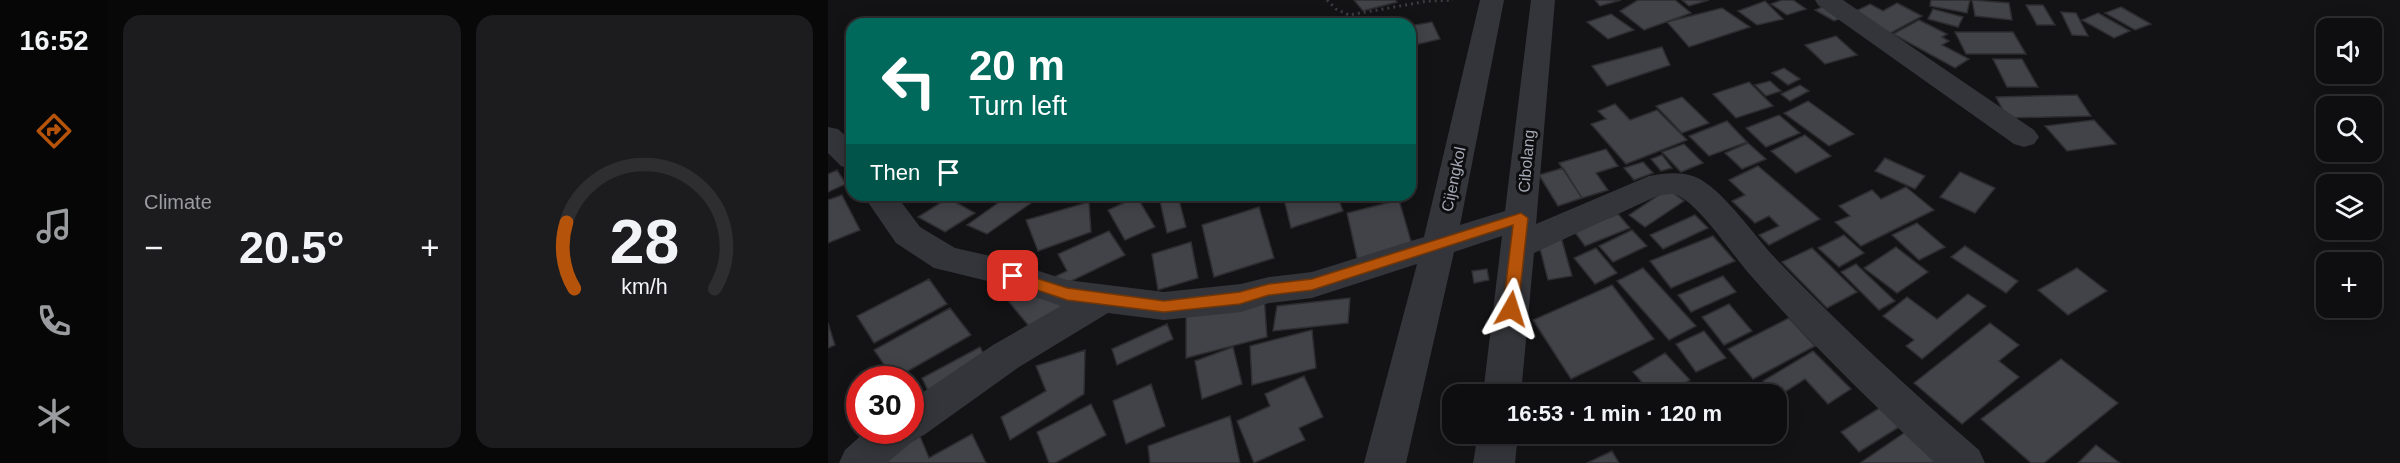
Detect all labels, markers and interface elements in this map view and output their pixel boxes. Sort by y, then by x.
map controls [2316,18,2382,318]
button: sound [2316,18,2382,84]
text: 16:52 [19,26,89,56]
icon: left [870,42,948,120]
text: 20 m [969,42,1065,89]
text: Turn left [969,91,1067,121]
button: search [2316,96,2382,162]
icon: directions [33,110,75,152]
street label: Cibolang [1515,129,1538,193]
street label: Cijengkol [1438,145,1469,213]
icon: arrive [932,156,965,189]
text: Then [870,160,920,185]
button: layers [2316,174,2382,240]
text: Climate [144,191,212,213]
icon: music [33,205,75,247]
text: 28 [610,207,679,276]
text: 20.5° [239,222,345,273]
text: − [144,229,163,266]
text: + [420,229,440,266]
pin [987,250,1038,301]
button: + [2316,252,2382,318]
icon: arrive [996,259,1029,292]
text: km/h [621,275,667,299]
position arrow [1479,277,1543,341]
icon: phone [33,300,75,342]
speed limit sign: 30 [846,366,924,444]
icon: climate [33,395,75,437]
text: 16:53 · 1 min · 120 m [1507,401,1722,426]

